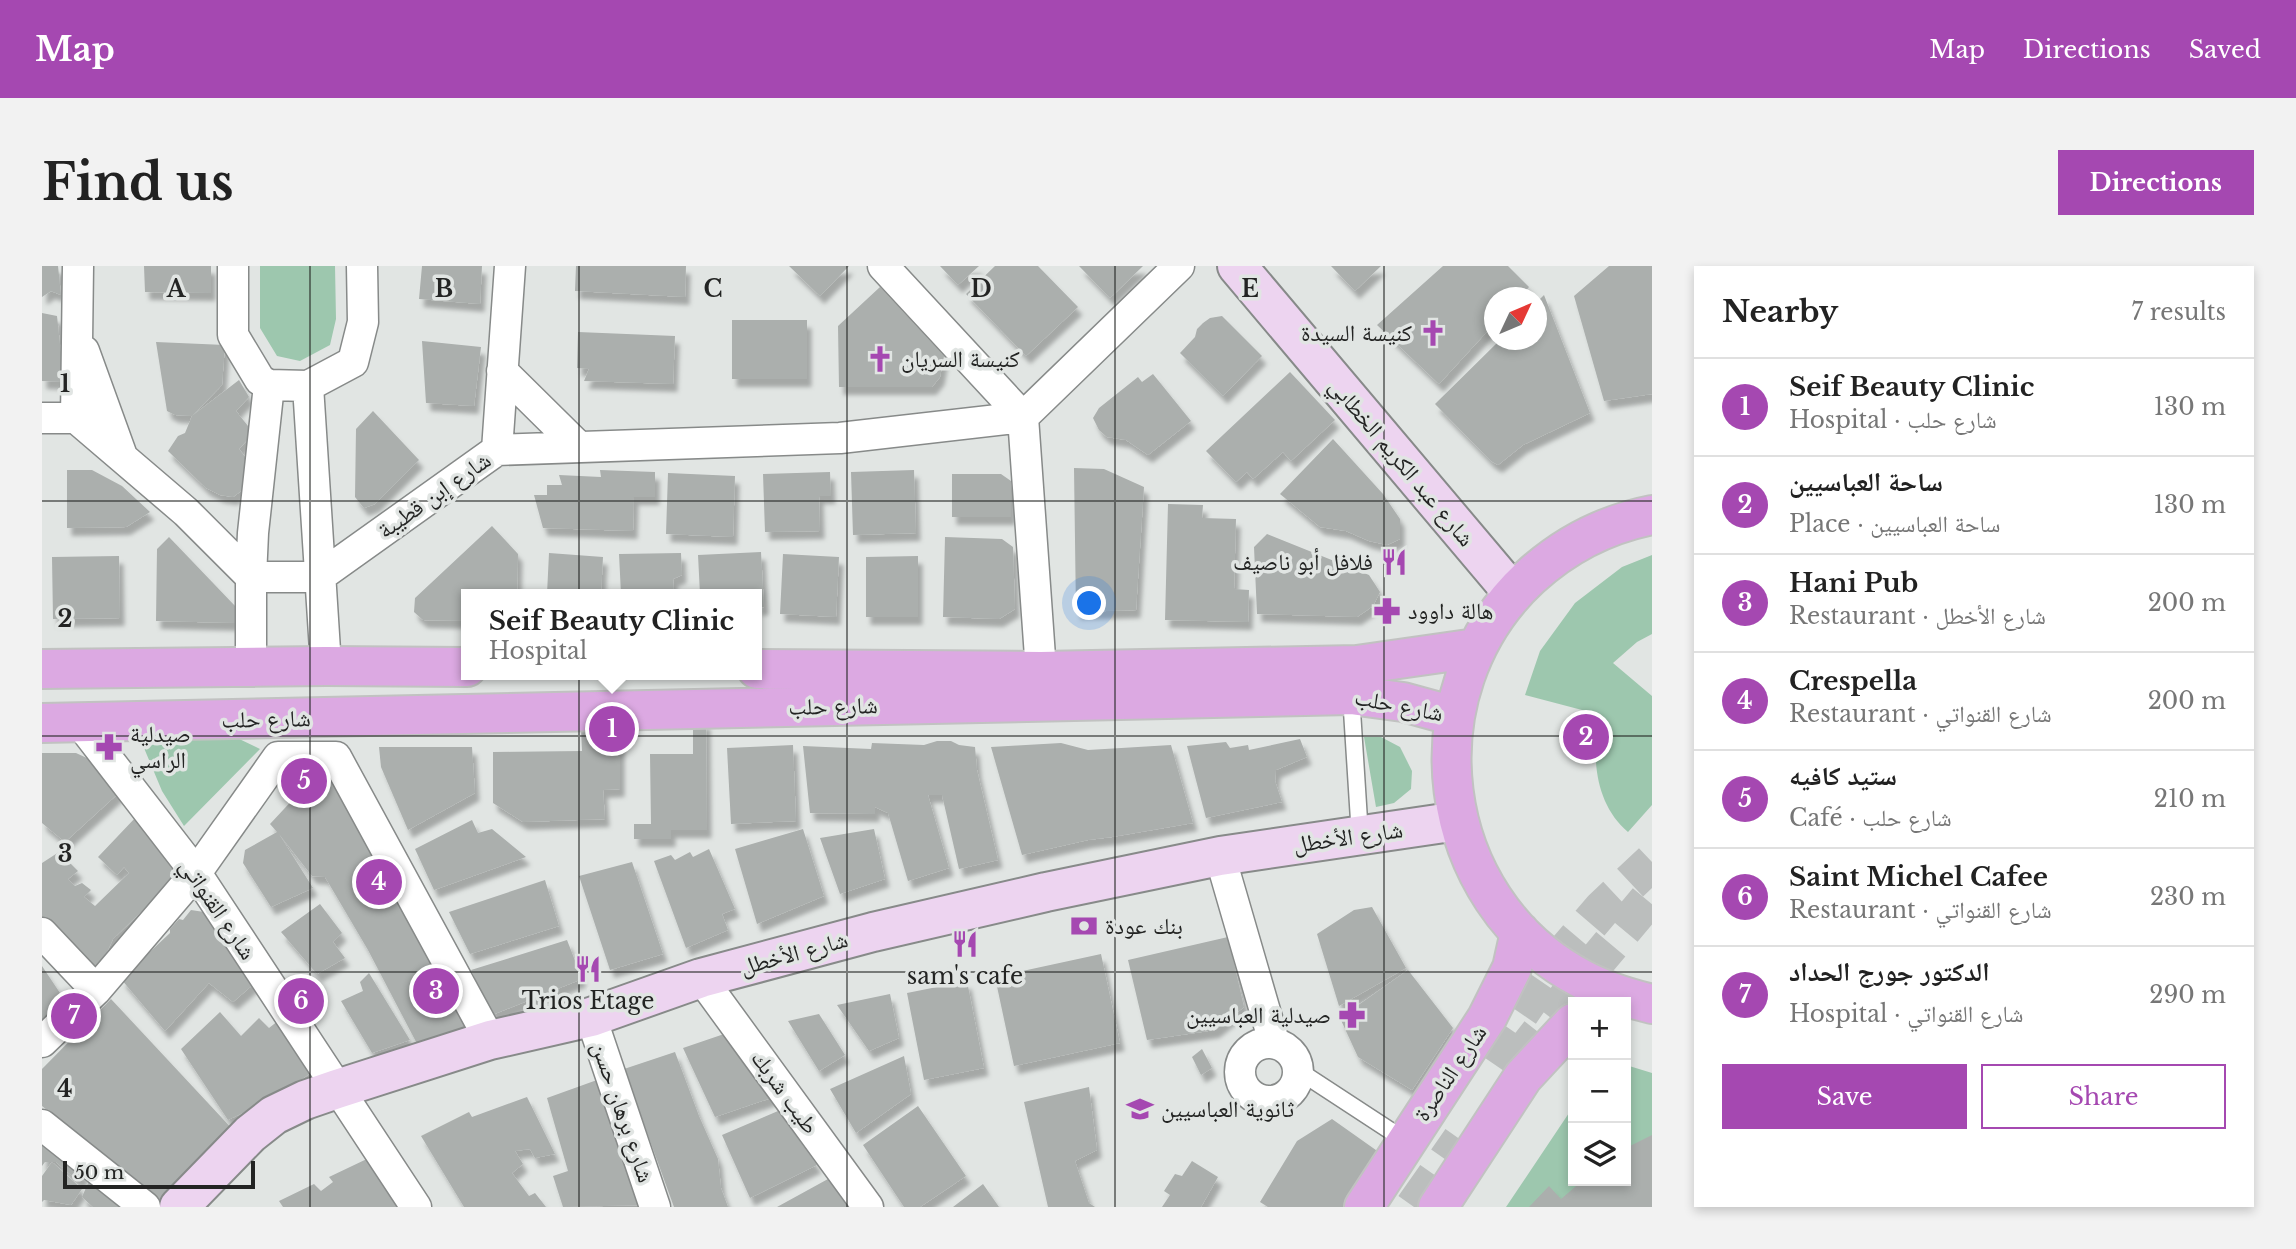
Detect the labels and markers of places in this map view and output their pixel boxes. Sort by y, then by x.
church icon: كنيسة السيدة [1418,318,1448,348]
place label: كنيسة السيدة [1301,319,1412,347]
church icon: كنيسة السريان [865,344,895,374]
place label: كنيسة السريان [901,345,1020,373]
restaurant icon: فلافل أبو ناصيف [1379,547,1409,577]
place label: فلافل أبو ناصيف [1233,548,1373,576]
pharmacy icon: هالة داوود [1372,596,1402,626]
place label: هالة داوود [1408,597,1493,625]
pin: 1 [589,703,635,755]
pin: 2 [1563,711,1609,763]
place label: صيدلية الراسي [130,720,191,779]
pharmacy icon: صيدلية الراسي [94,732,124,762]
pin: 5 [281,755,327,807]
pin: 4 [356,856,402,908]
bank icon: بنك عودة [1069,911,1099,941]
place label: بنك عودة [1105,912,1183,940]
restaurant icon: sam's cafe [950,929,980,959]
restaurant icon: Trios Etage [573,954,603,984]
place label: sam's cafe [907,962,1023,990]
pin: 3 [413,965,459,1017]
pin: 6 [278,975,324,1027]
place label: Trios Etage [522,987,654,1015]
pin: 7 [51,990,97,1042]
pharmacy icon: صيدلية العباسيين [1337,1000,1367,1030]
place label: صيدلية العباسيين [1186,1001,1331,1029]
school or university icon: ثانوية العباسيين [1125,1094,1155,1124]
place label: ثانوية العباسيين [1161,1095,1294,1123]

